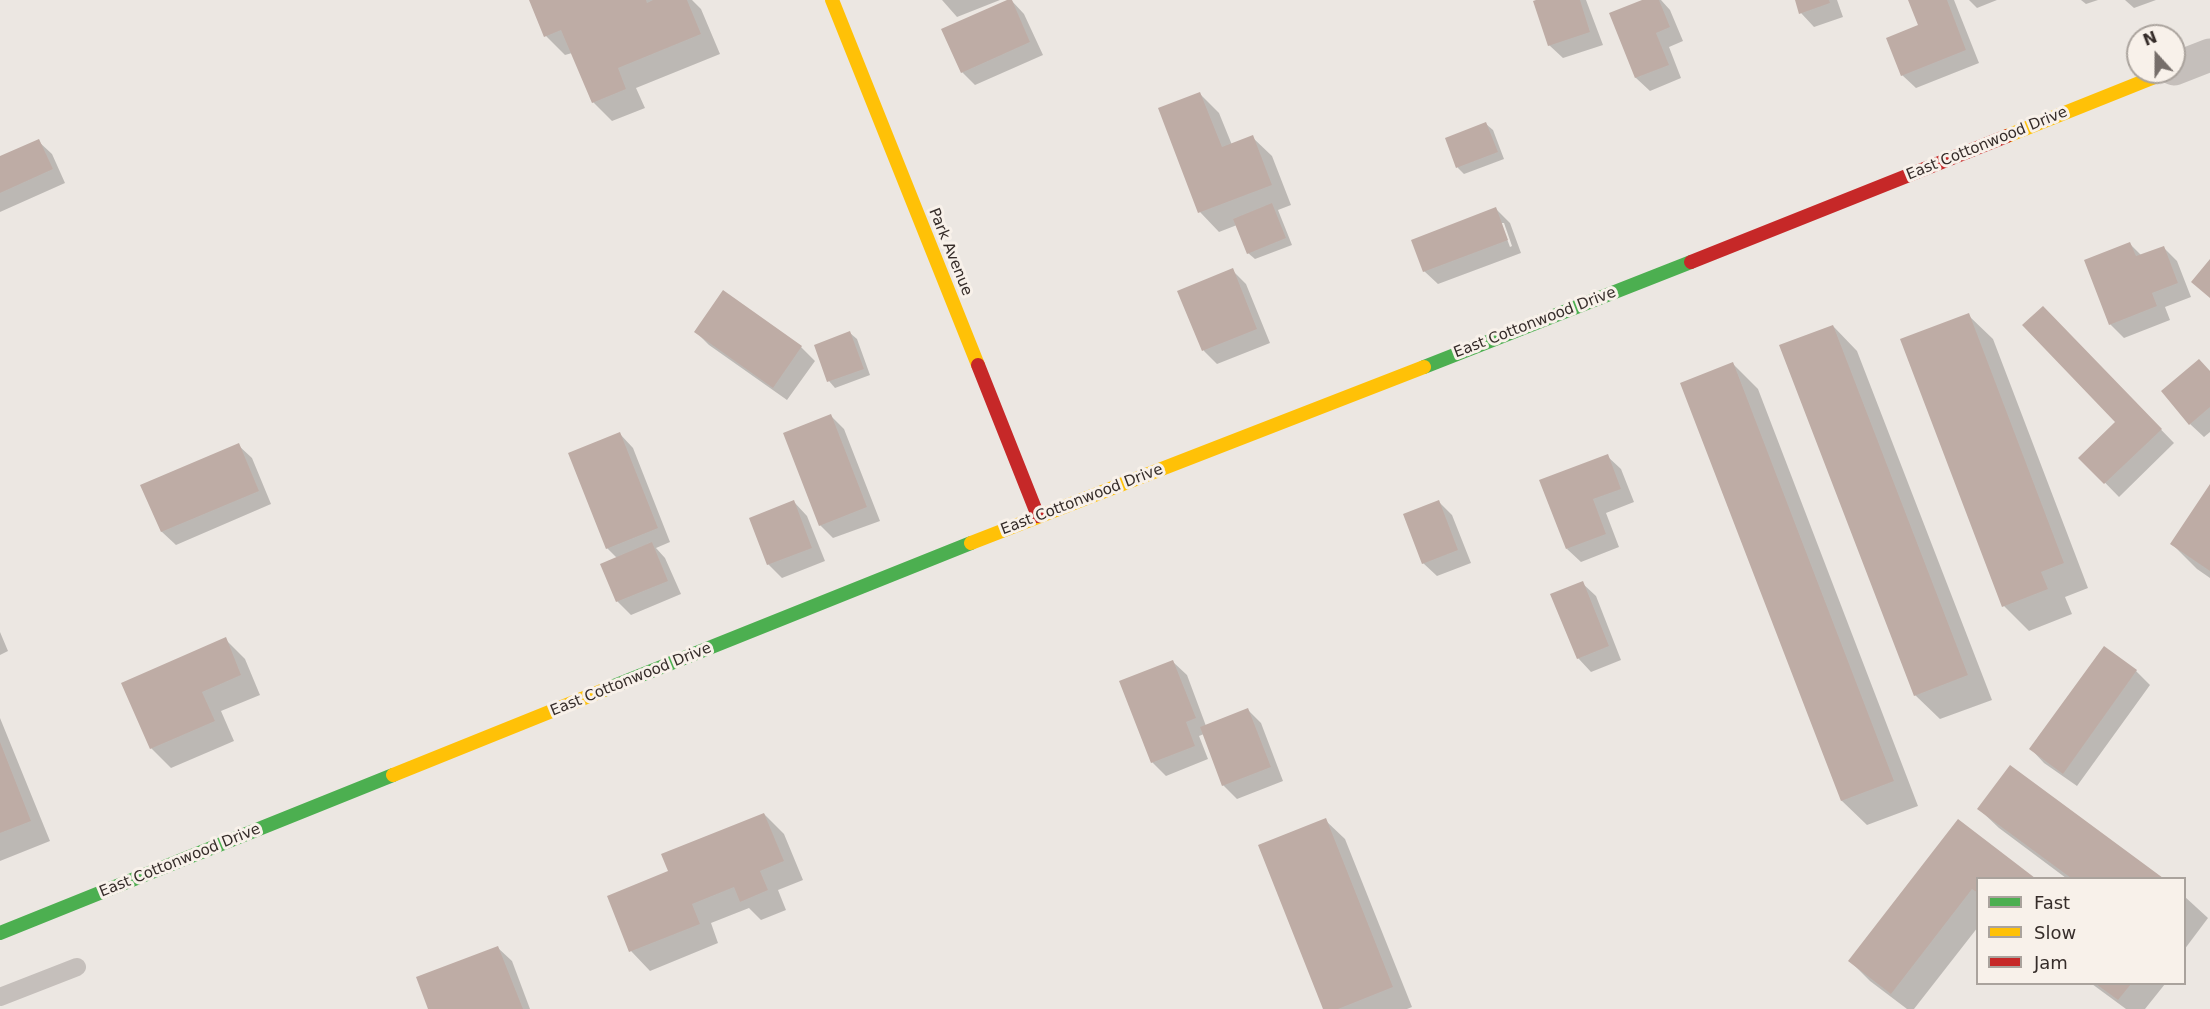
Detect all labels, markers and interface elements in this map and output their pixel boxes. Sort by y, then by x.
north arrow [2126,24,2186,84]
text: N [2140,27,2160,50]
street label: East Cottonwood Drive [1904,103,2070,185]
street label: Park Avenue [924,206,976,298]
street label: East Cottonwood Drive [1451,284,1619,362]
street label: East Cottonwood Drive [998,461,1166,539]
street label: East Cottonwood Drive [548,639,714,721]
street label: East Cottonwood Drive [97,820,263,902]
legend [1976,877,2186,985]
text: Fast [2034,892,2070,913]
text: Slow [2034,922,2076,943]
text: Jam [2034,952,2068,973]

